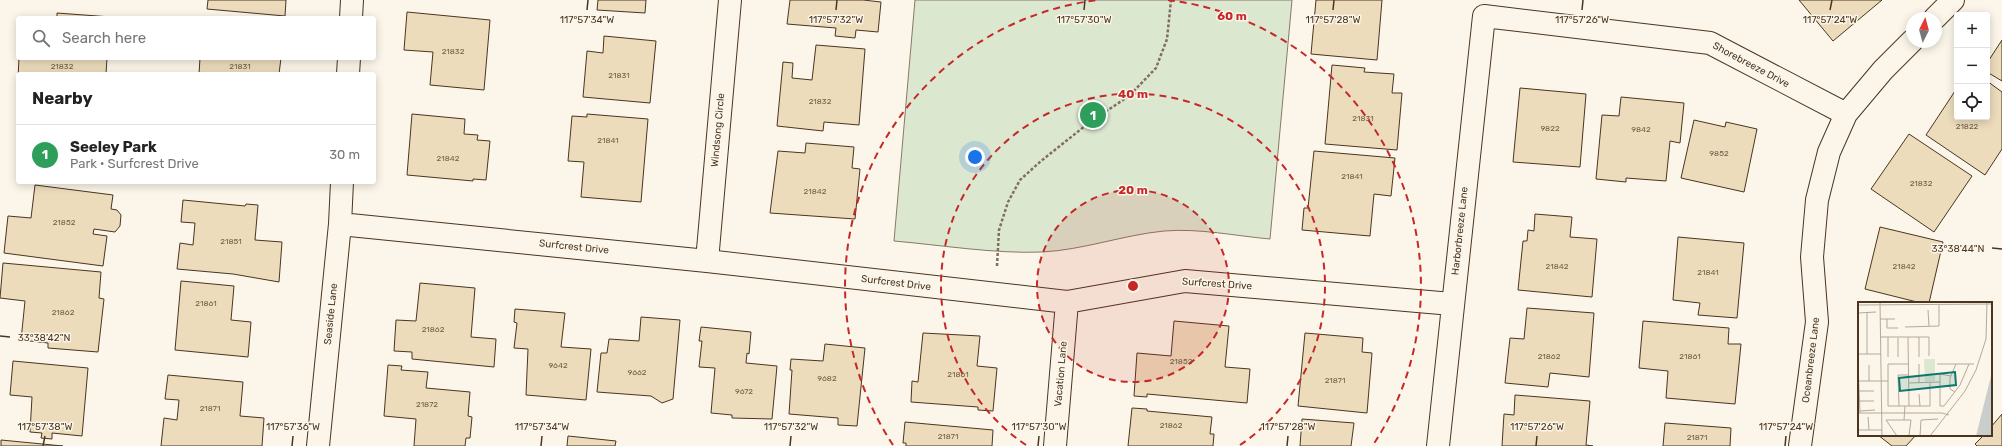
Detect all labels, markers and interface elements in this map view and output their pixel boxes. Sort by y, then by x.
text: 60 m [1217,9,1247,23]
north arrow [1906,12,1942,48]
map controls [1954,12,1990,120]
button: + [1954,12,1990,48]
text: 117°57'34"W [560,14,614,26]
text: 117°57'32"W [809,14,863,26]
text: 117°57'30"W [1057,14,1111,26]
text: 117°57'28"W [1306,14,1360,26]
text: 117°57'26"W [1555,14,1609,26]
text: 117°57'24"W [1803,14,1857,26]
search box [16,16,376,60]
icon: search [30,27,52,49]
text: Search here [62,29,146,47]
street label: Shorebreeze Drive [1711,40,1792,91]
house number: 21832 [442,47,465,56]
button: − [1954,48,1990,84]
house number: 21832 [51,62,74,71]
house number: 21831 [229,62,251,71]
house number: 21831 [608,71,630,80]
button: locate [1954,84,1990,120]
text: 40 m [1118,87,1148,101]
text: Nearby [32,88,93,108]
street label: Windsong Circle [709,92,727,167]
house number: 21832 [809,97,832,106]
pin: 1 [1080,100,1106,130]
house number: 21831 [1352,114,1374,123]
house number: 21822 [1956,122,1979,131]
house number: 9822 [1540,124,1560,133]
house number: 9842 [1631,125,1651,134]
house number: 21841 [597,136,619,145]
text: Seeley Park [70,138,157,156]
text: 1 [42,147,48,162]
text: 30 m [329,147,360,162]
your location [965,147,985,167]
house number: 9852 [1709,149,1729,158]
house number: 21842 [437,154,460,163]
text: Park · Surfcrest Drive [70,156,199,171]
house number: 21841 [1341,172,1363,181]
house number: 21832 [1910,179,1933,188]
text: 20 m [1118,183,1148,197]
street label: Harborbreeze Lane [1449,186,1471,276]
house number: 21842 [804,187,827,196]
house number: 21852 [53,218,76,227]
house number: 21851 [220,237,242,246]
street label: Surfcrest Drive [538,237,610,257]
text: 33°38'44"N [1932,243,1984,255]
house number: 21842 [1546,262,1569,271]
house number: 21842 [1893,262,1916,271]
house number: 21841 [1697,268,1719,277]
street label: Surfcrest Drive [860,273,932,293]
street label: Surfcrest Drive [1182,276,1253,292]
centre of rings [1126,279,1140,293]
street label: Seaside Lane [322,282,340,345]
house number: 21861 [195,299,217,308]
inset map [1858,302,1992,436]
house number: 21862 [52,308,75,317]
street label: Oceanbreeze Lane [1800,316,1822,404]
house number: 21862 [422,325,445,334]
text: 33°38'42"N [18,332,70,344]
street label: Vacation Lane [1052,340,1070,407]
house number: 21862 [1538,352,1561,361]
house number: 21861 [1679,352,1701,361]
house number: 21852 [1170,357,1193,366]
house number: 9642 [548,361,568,370]
house number: 9662 [627,368,647,377]
house number: 21861 [947,370,969,379]
house number: 9682 [817,374,837,383]
house number: 21871 [1325,376,1345,385]
house number: 9672 [735,387,753,396]
house number: 21872 [416,400,438,409]
house number: 21871 [200,404,220,413]
text: 117°57'38"W [18,421,72,433]
text: 117°57'36"W [266,421,320,433]
text: 117°57'34"W [515,421,569,433]
text: 117°57'32"W [764,421,818,433]
text: 117°57'30"W [1012,421,1066,433]
house number: 21862 [1160,421,1183,430]
text: 117°57'28"W [1261,421,1315,433]
text: 117°57'26"W [1510,421,1564,433]
text: 117°57'24"W [1759,421,1813,433]
house number: 21871 [938,432,958,441]
house number: 21871 [1687,433,1707,442]

